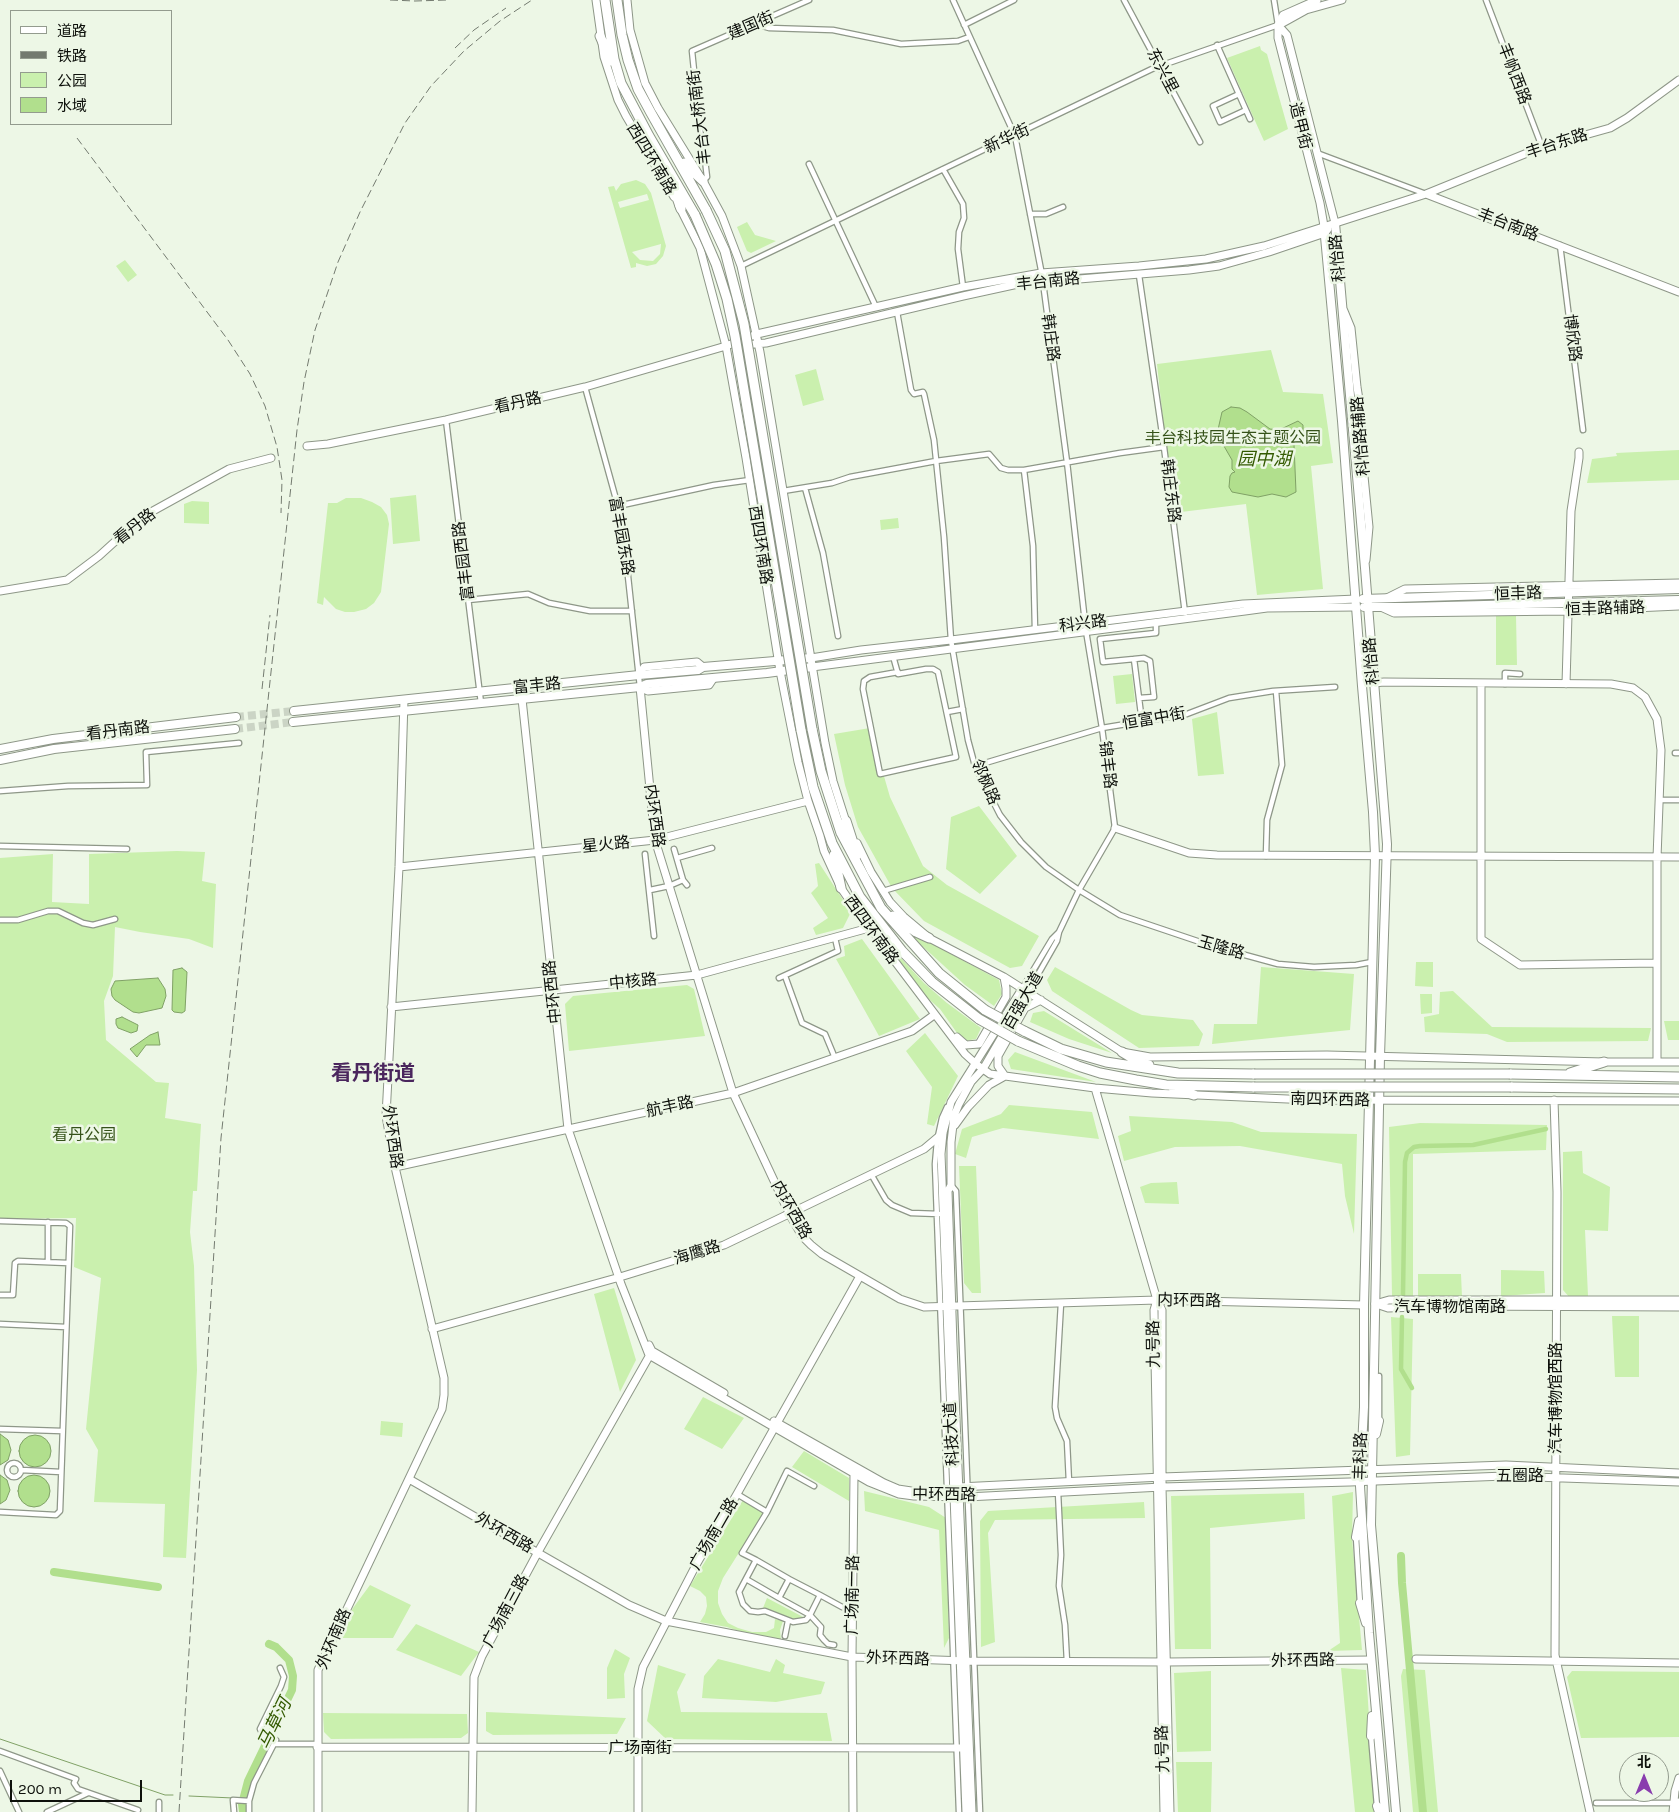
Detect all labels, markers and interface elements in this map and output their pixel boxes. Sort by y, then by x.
street label: 建国街 [725,8,777,44]
legend [10,10,172,125]
text: 道路 [57,22,87,40]
street label: 丰帆西路 [1494,41,1534,107]
street label: 东兴里 [1142,45,1182,97]
text: 铁路 [57,47,87,65]
street label: 丰台大桥南街 [685,68,715,166]
text: 公园 [57,72,87,90]
text: 水域 [57,97,87,115]
street label: 造甲街 [1285,100,1315,152]
street label: 西四环南路 [622,120,680,198]
street label: 新华街 [981,120,1033,158]
street label: 丰台东路 [1524,125,1590,163]
street label: 丰台南路 [1475,205,1541,245]
street label: 科怡路 [1326,233,1350,283]
street label: 丰台南路 [1015,269,1081,295]
street label: 韩庄路 [1037,313,1063,363]
street label: 博欣路 [1560,313,1584,363]
street label: 看丹路 [492,388,544,418]
street label: 科怡路辅路 [1348,395,1374,477]
park label: 丰台科技园生态主题公园 [1145,428,1321,448]
water label: 园中湖 [1237,449,1291,471]
street label: 韩庄东路 [1157,458,1183,524]
street label: 富丰园东路 [605,495,637,577]
street label: 西四环南路 [744,504,776,586]
street label: 看丹路 [110,505,160,549]
street label: 富丰园西路 [450,520,478,602]
street label: 恒丰路 [1494,584,1542,604]
street label: 恒丰路辅路 [1565,598,1645,620]
street label: 科兴路 [1058,612,1108,636]
street label: 科怡路 [1360,636,1384,686]
street label: 富丰路 [512,674,562,698]
street label: 恒富中街 [1121,704,1187,734]
street label: 看丹南路 [85,718,151,744]
street label: 锦丰路 [1095,740,1119,790]
street label: 邻枫路 [966,756,1004,808]
street label: 内环西路 [640,783,668,849]
street label: 星火路 [581,833,631,857]
street label: 西四环南路 [840,892,902,968]
street label: 玉隆路 [1195,932,1247,964]
street label: 中环西路 [540,959,566,1025]
street label: 百强大道 [999,968,1047,1034]
street label: 中核路 [608,970,658,994]
district label: 看丹街道 [331,1061,415,1087]
street label: 南四环西路 [1290,1090,1370,1110]
street label: 航丰路 [645,1093,695,1121]
street label: 外环西路 [378,1104,406,1170]
park label: 看丹公园 [52,1125,116,1145]
street label: 内环西路 [767,1177,815,1243]
street label: 海鹰路 [671,1237,723,1269]
street label: 内环西路 [1157,1291,1221,1311]
street label: 汽车博物馆南路 [1394,1297,1506,1317]
street label: 九号路 [1144,1320,1164,1368]
street label: 汽车博物馆西路 [1546,1342,1566,1454]
street label: 科技大道 [941,1402,963,1466]
street label: 丰科路 [1351,1432,1371,1480]
street label: 五圈路 [1496,1466,1544,1486]
street label: 中环西路 [912,1485,976,1505]
street label: 广场南二路 [686,1495,742,1573]
street label: 外环西路 [471,1509,537,1557]
street label: 广场南一路 [843,1555,863,1635]
street label: 广场南三路 [479,1571,533,1651]
street label: 外环南路 [313,1606,355,1672]
street label: 外环西路 [866,1648,930,1670]
street label: 外环西路 [1271,1651,1335,1671]
water label: 马草河 [253,1695,297,1753]
street label: 九号路 [1153,1725,1173,1773]
street label: 广场南街 [608,1738,672,1758]
north arrow [1619,1752,1669,1802]
text: 北 [1637,1754,1651,1771]
scale bar [12,1770,145,1802]
text: 200 m [18,1780,62,1798]

